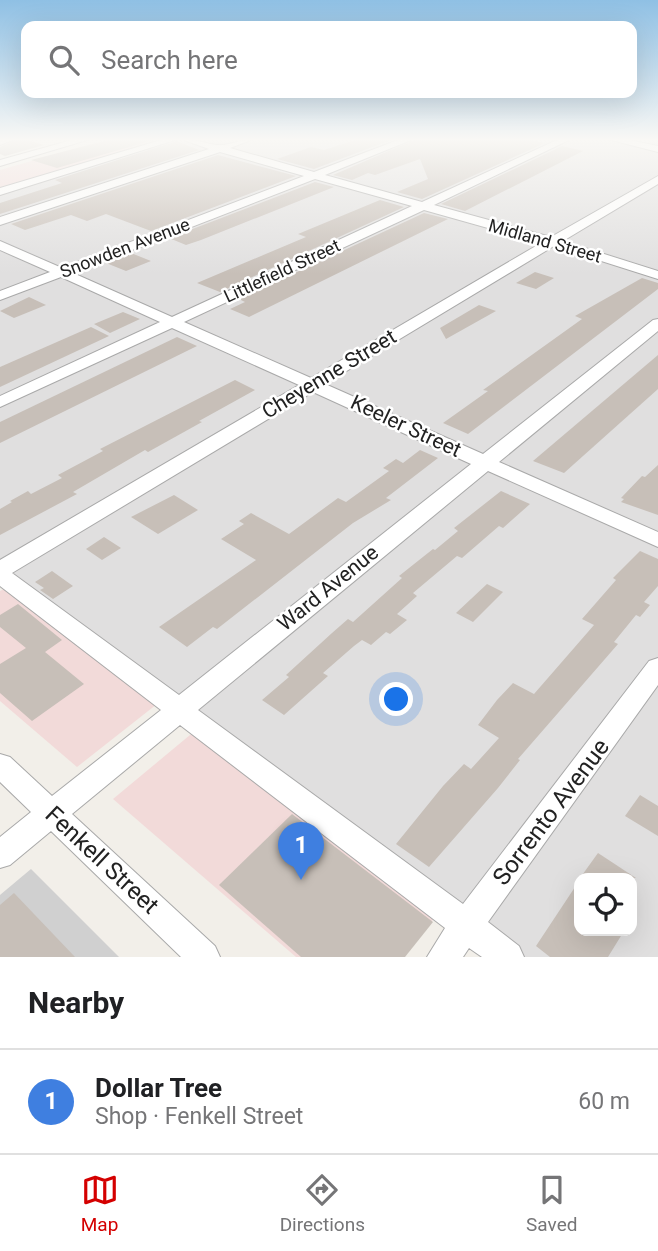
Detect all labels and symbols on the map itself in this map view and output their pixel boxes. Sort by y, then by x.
street label: Snowden Avenue [57,213,193,282]
street label: Midland Street [486,214,604,267]
street label: Littlefield Street [220,234,343,307]
street label: Cheyenne Street [258,324,400,423]
street label: Keeler Street [347,390,465,462]
street label: Ward Avenue [273,540,383,636]
your location [379,682,413,716]
street label: Sorrento Avenue [487,733,615,891]
street label: Fenkell Street [40,800,165,920]
pin: 1 [278,822,324,880]

